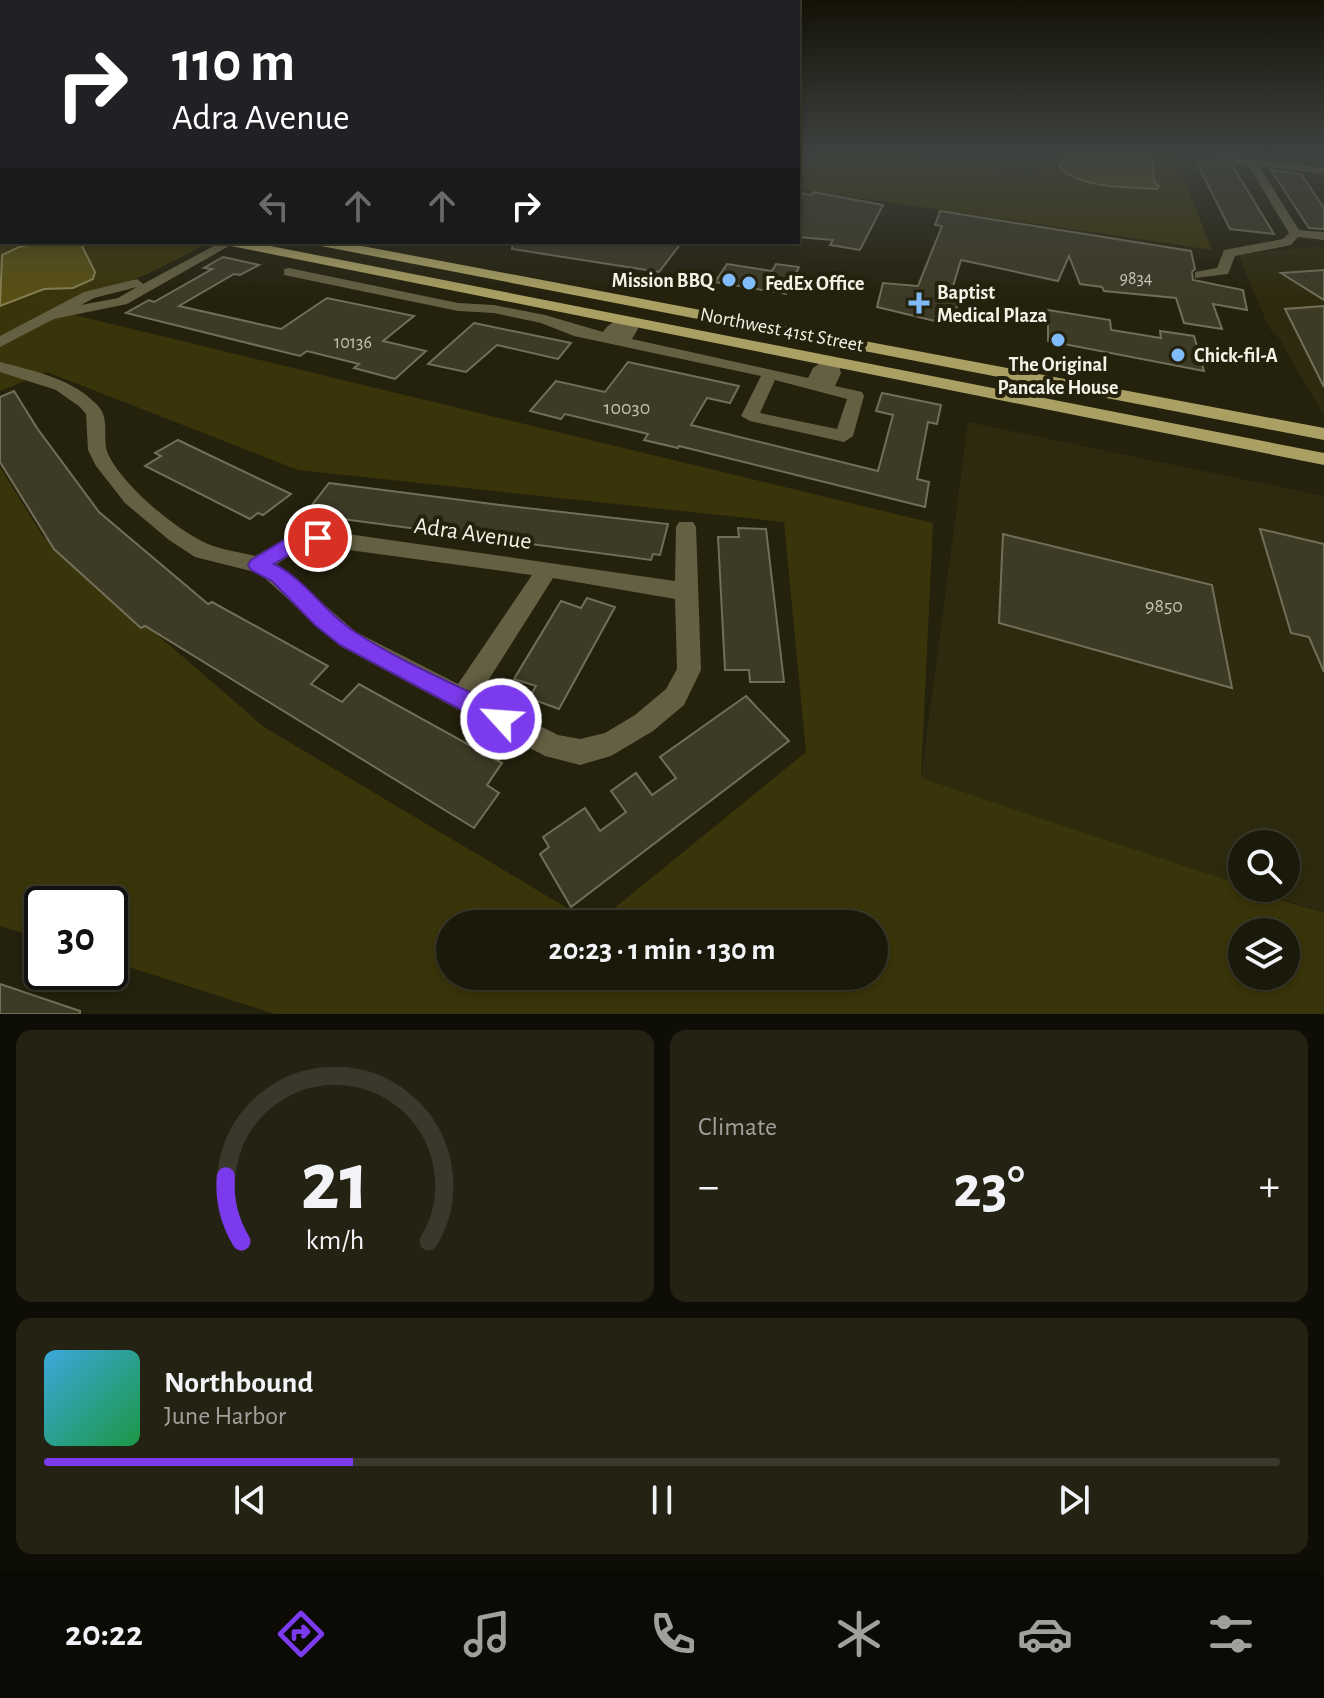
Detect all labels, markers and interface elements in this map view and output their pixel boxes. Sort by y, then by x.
icon: right [40,32,144,136]
text: 110 m [172,35,295,91]
text: Adra Avenue [172,100,350,136]
icon: left [252,184,296,228]
icon: ahead [336,184,380,228]
icon: ahead [420,184,464,228]
icon: right [504,184,548,228]
house number: 9834 [1119,270,1153,288]
place label: Mission BBQ [612,271,715,292]
marker: Mission BBQ [720,271,738,289]
marker: FedEx Office [740,274,758,292]
place label: FedEx Office [765,274,864,294]
place label: Baptist Medical Plaza [937,283,1048,326]
marker: Baptist Medical Plaza [908,292,930,314]
street label: Northwest 41st Street [698,304,866,356]
marker: The Original Pancake House [1049,331,1067,349]
house number: 10136 [334,334,372,352]
marker: Chick-fil-A [1169,346,1187,364]
place label: Chick-fil-A [1194,346,1278,366]
place label: The Original Pancake House [998,355,1118,398]
house number: 10030 [604,398,650,418]
pin [284,504,352,572]
street label: Adra Avenue [413,514,533,554]
icon: arrive [296,516,340,560]
house number: 9850 [1145,596,1183,616]
position arrow [459,677,543,761]
map controls [1228,830,1300,990]
button: search [1228,830,1300,902]
speed limit sign: 30 [24,886,128,990]
button: layers [1228,918,1300,990]
text: 20:23 · 1 min · 130 m [549,935,775,965]
text: Climate [698,1114,777,1140]
text: 21 [300,1141,370,1225]
text: 23° [953,1158,1025,1218]
text: − [698,1165,719,1209]
text: + [1259,1165,1280,1209]
text: km/h [306,1226,364,1255]
text: Northbound [164,1368,313,1398]
text: June Harbor [164,1403,286,1429]
icon: previous [228,1478,272,1522]
icon: pause [640,1478,684,1522]
icon: next [1052,1478,1096,1522]
icon: directions [273,1606,329,1662]
icon: music [459,1606,515,1662]
icon: phone [645,1606,701,1662]
icon: climate [831,1606,887,1662]
icon: car [1017,1606,1073,1662]
icon: filters [1203,1606,1259,1662]
text: 20:22 [65,1616,143,1652]

